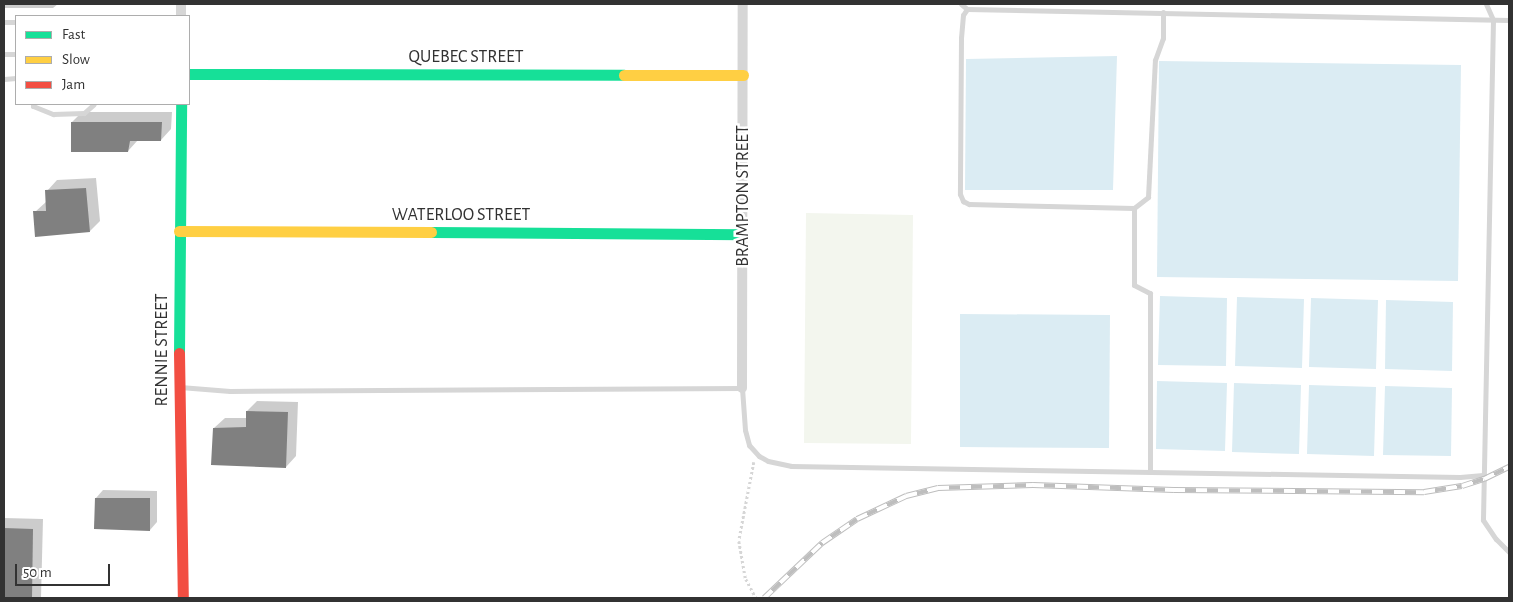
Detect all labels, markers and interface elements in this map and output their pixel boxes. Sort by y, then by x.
legend [15,15,190,105]
text: Fast [62,27,85,42]
street label: QUEBEC STREET [408,46,524,68]
text: Slow [62,52,90,67]
text: Jam [62,77,85,92]
street label: BRAMPTON STREET [732,125,754,267]
street label: WATERLOO STREET [392,204,530,226]
street label: RENNIE STREET [151,294,173,406]
scale bar [18,554,112,586]
text: 50 m [23,565,52,580]

